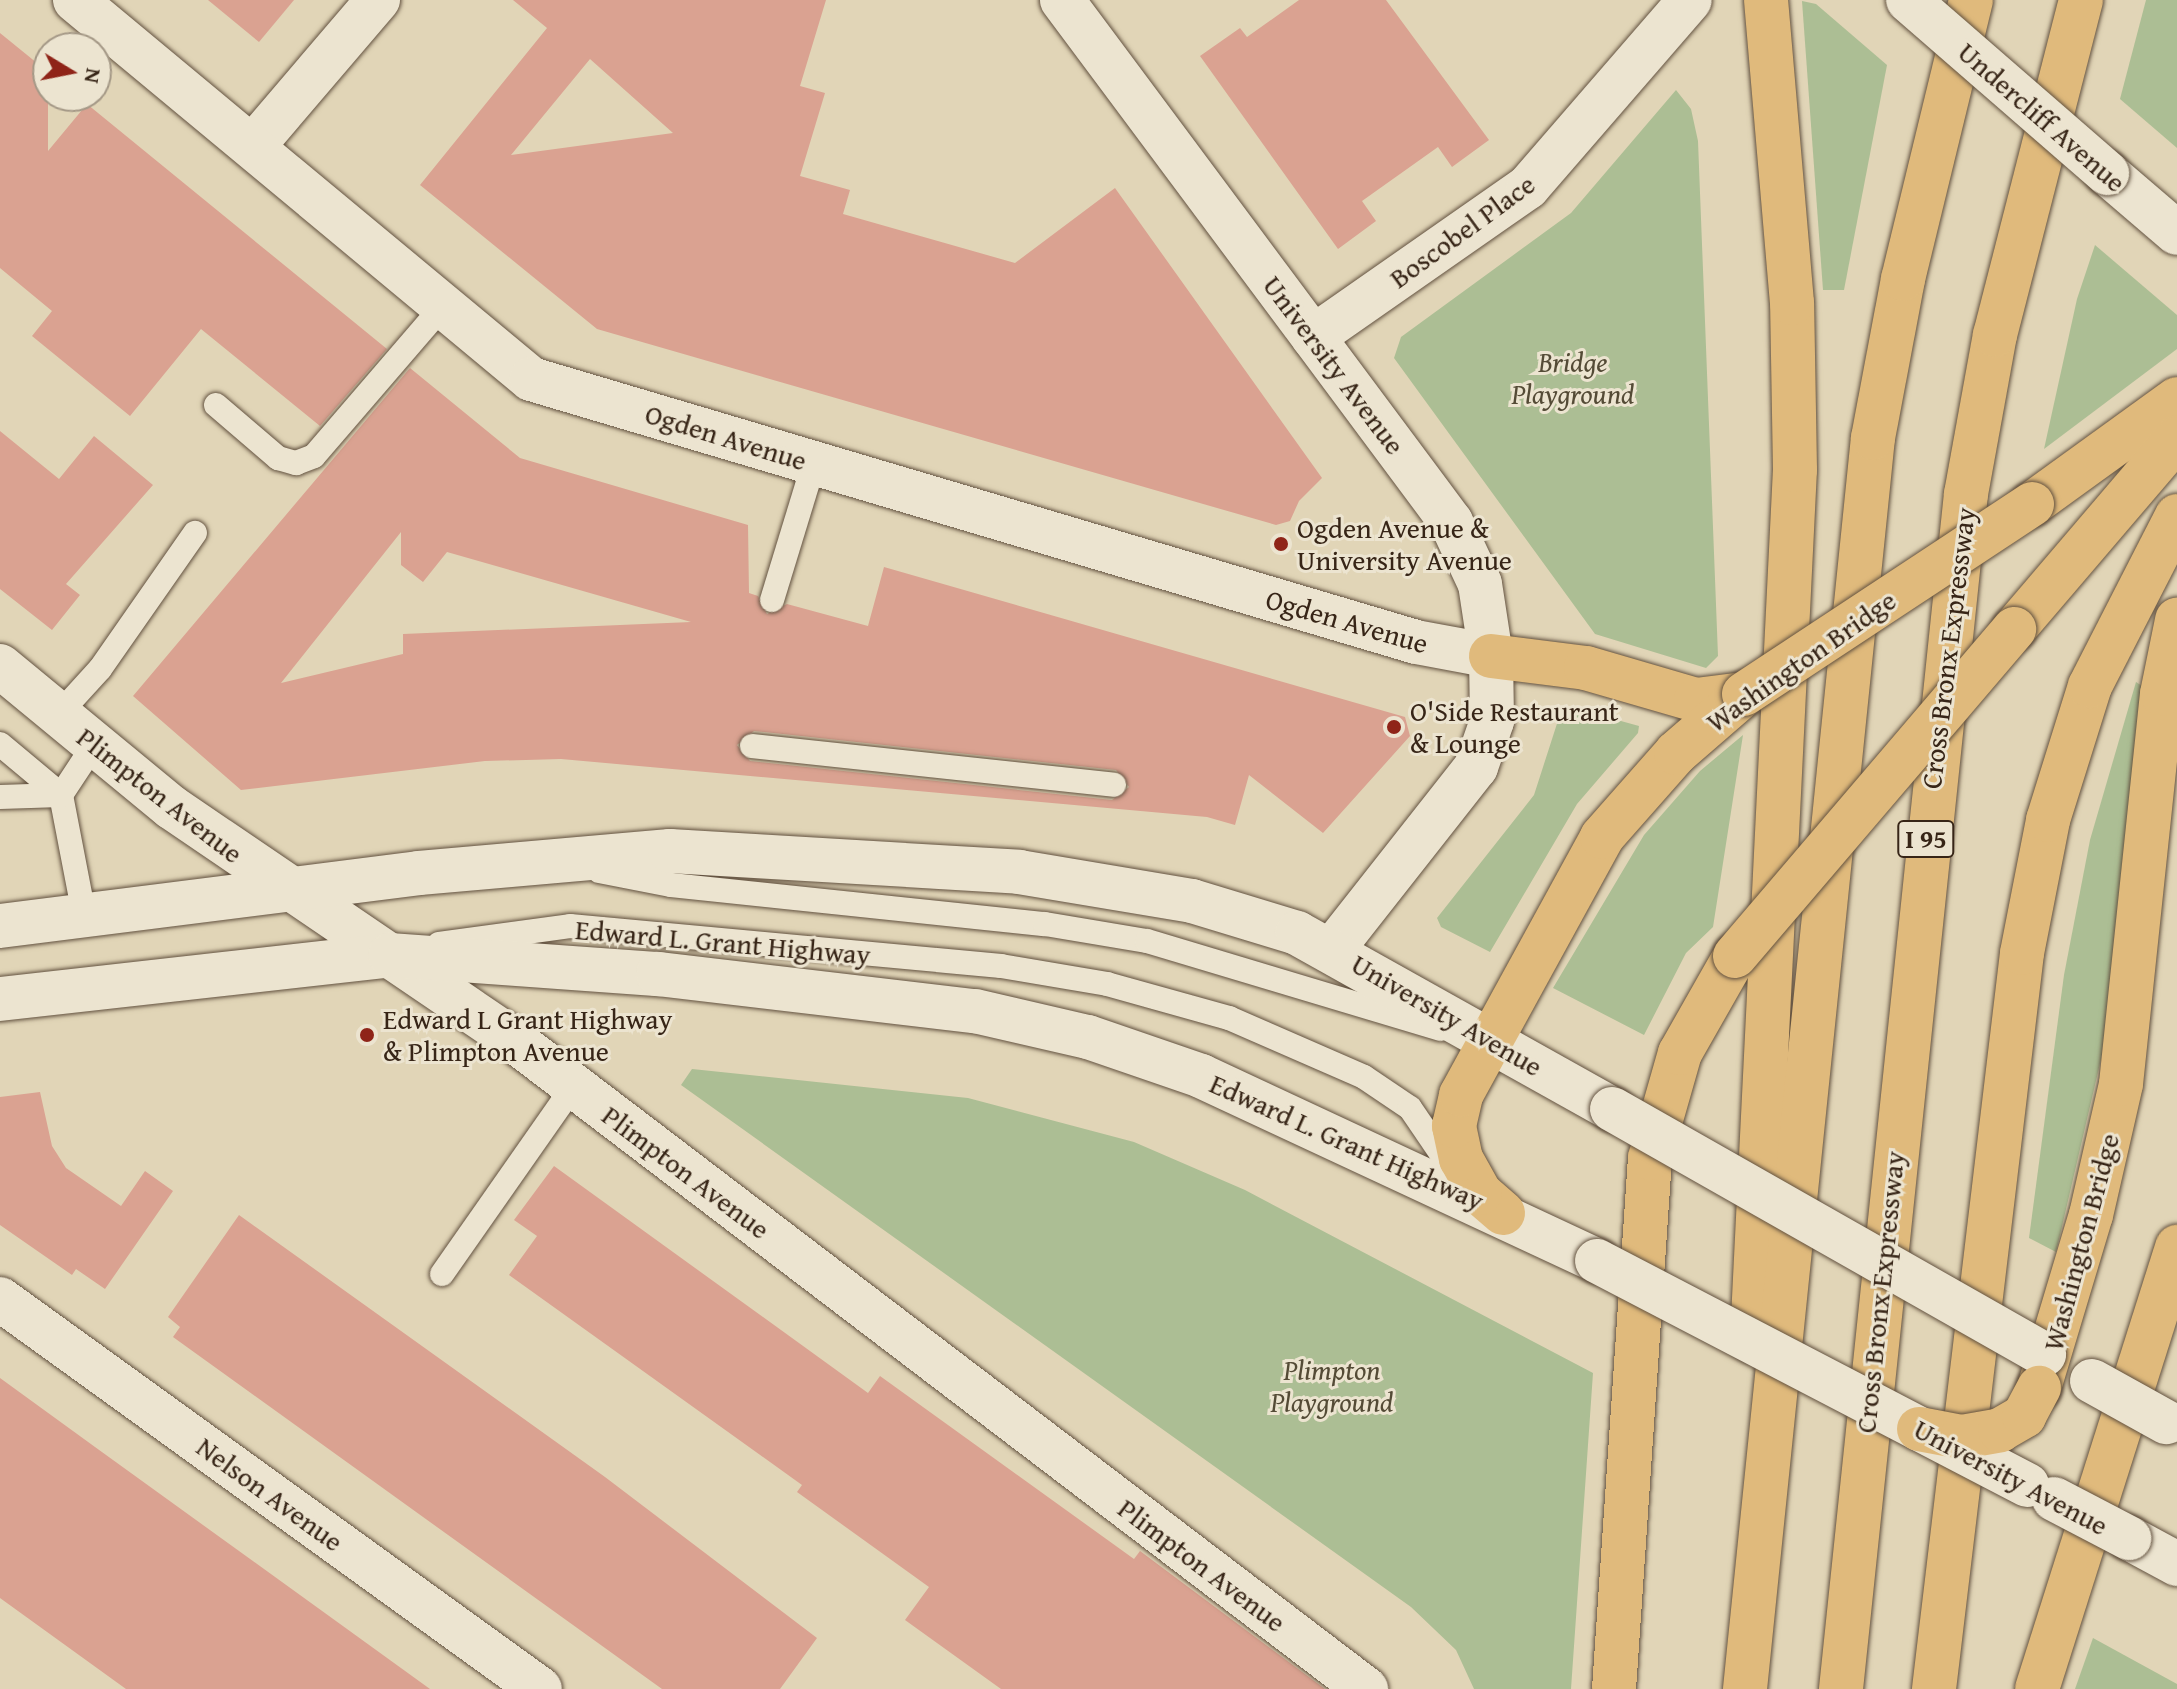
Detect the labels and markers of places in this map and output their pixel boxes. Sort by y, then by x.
place label: Ogden Avenue & University Avenue [1297,511,1512,577]
marker: Ogden Avenue & University Avenue [1272,535,1290,553]
place label: O'Side Restaurant & Lounge [1410,694,1619,760]
marker: O'Side Restaurant & Lounge [1385,718,1403,736]
place label: Edward L Grant Highway & Plimpton Avenue [383,1002,672,1068]
marker: Edward L Grant Highway & Plimpton Avenue [358,1026,376,1044]

